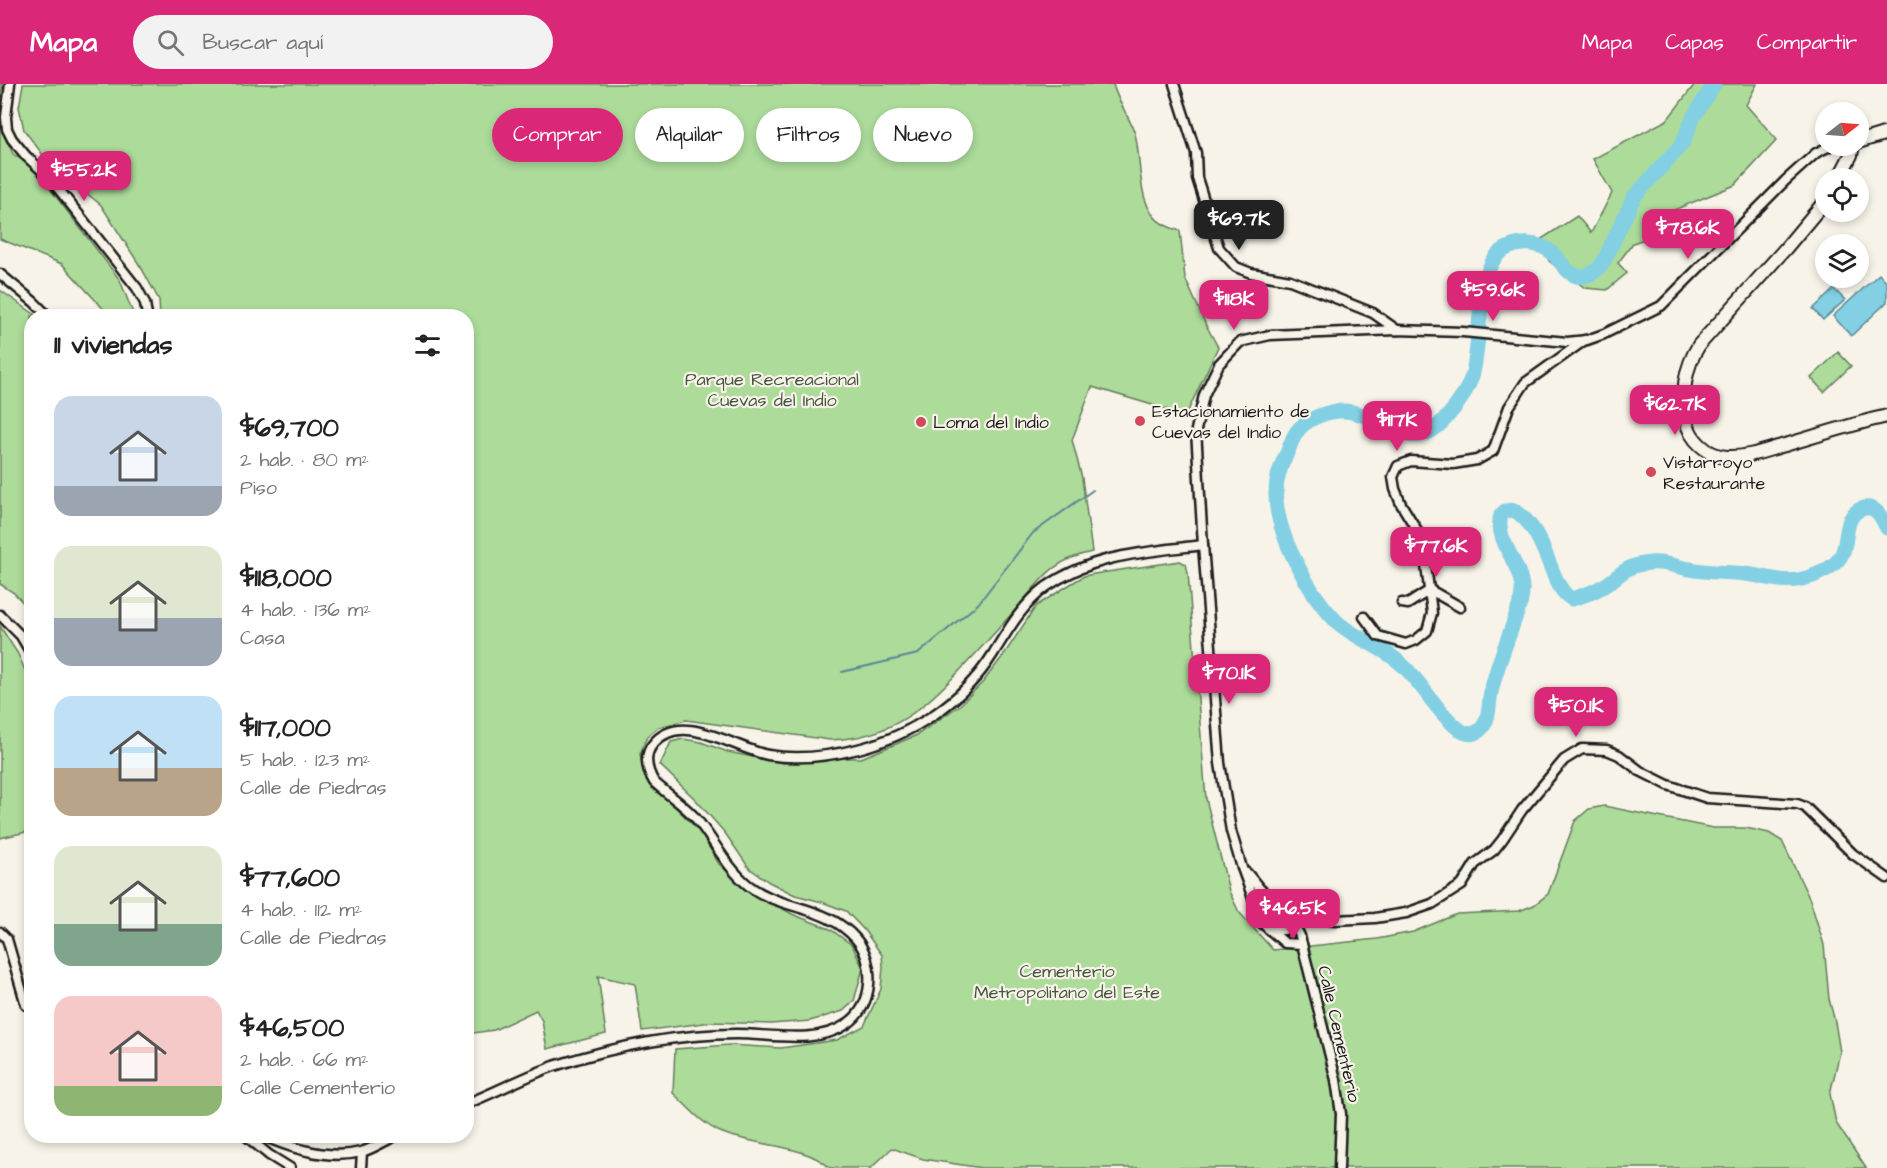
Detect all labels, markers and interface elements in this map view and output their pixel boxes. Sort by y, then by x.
search box [133,15,553,69]
text: Mapa [30,23,97,62]
icon: search [154,26,187,59]
text: Buscar aquí [202,27,323,58]
text: Mapa [1582,28,1632,57]
text: Capas [1665,28,1724,57]
text: Compartir [1757,28,1857,57]
north arrow [1815,102,1869,156]
map controls [1815,102,1869,288]
chip: Comprar [492,108,623,162]
chip: Alquilar [635,108,744,162]
chip: Filtros [756,108,861,162]
chip: Nuevo [873,108,973,162]
pin: $55.2K [35,151,133,202]
text: $55.2K [51,156,117,184]
button: locate [1815,168,1869,222]
pin: $69.7K [1190,200,1288,251]
text: $69.7K [1208,205,1270,233]
pin: $78.6K [1639,209,1737,260]
text: $78.6K [1656,214,1720,242]
button: layers [1815,234,1869,288]
pin: $59.6K [1444,271,1542,322]
text: $59.6K [1461,276,1525,304]
pin: $118K [1192,280,1276,331]
text: $118K [1213,285,1255,313]
text: 11 viviendas [54,327,173,363]
icon: filters [411,329,444,362]
park label: Parque Recreacional Cuevas del Indio [685,367,859,413]
pin: $62.7K [1626,385,1724,436]
text: $62.7K [1644,390,1706,418]
place label: Estacionamiento de Cuevas del Indio [1152,399,1310,445]
pin: $117K [1355,401,1439,452]
text: $117K [1377,406,1417,434]
text: $69,700 [240,410,339,446]
place label: Loma del Indio [933,410,1049,435]
marker: Estacionamiento de Cuevas del Indio [1133,414,1147,428]
marker: Loma del Indio [914,415,928,429]
icon: home [102,420,174,492]
text: 2 hab. · 80 m² [240,446,369,474]
place label: Vistarroyo Restaurante [1663,450,1766,496]
marker: Vistarroyo Restaurante [1644,465,1658,479]
text: Piso [240,474,277,502]
pin: $77.6K [1387,527,1485,578]
text: $77.6K [1404,532,1468,560]
text: $118,000 [240,560,332,596]
icon: home [102,570,174,642]
text: 4 hab. · 136 m² [240,596,371,624]
text: Casa [240,624,285,652]
pin: $70.1K [1180,654,1278,705]
text: $70.1K [1202,659,1256,687]
pin: $50.1K [1527,687,1625,738]
text: $50.1K [1548,692,1604,720]
text: $117,000 [240,710,331,746]
icon: home [102,720,174,792]
text: 5 hab. · 123 m² [240,746,370,774]
text: Calle de Piedras [240,774,387,802]
text: $77,600 [240,860,340,896]
icon: home [102,870,174,942]
pin: $46.5K [1244,889,1342,940]
text: $46.5K [1260,894,1326,922]
text: 4 hab. · 112 m² [240,896,362,924]
text: Calle de Piedras [240,924,387,952]
park label: Cementerio Metropolitano del Este [974,959,1160,1005]
street label: Calle Cementerio [1311,963,1367,1105]
text: $46,500 [240,1010,344,1046]
icon: home [102,1020,174,1092]
text: 2 hab. · 66 m² [240,1046,369,1074]
text: Calle Cementerio [240,1074,395,1102]

